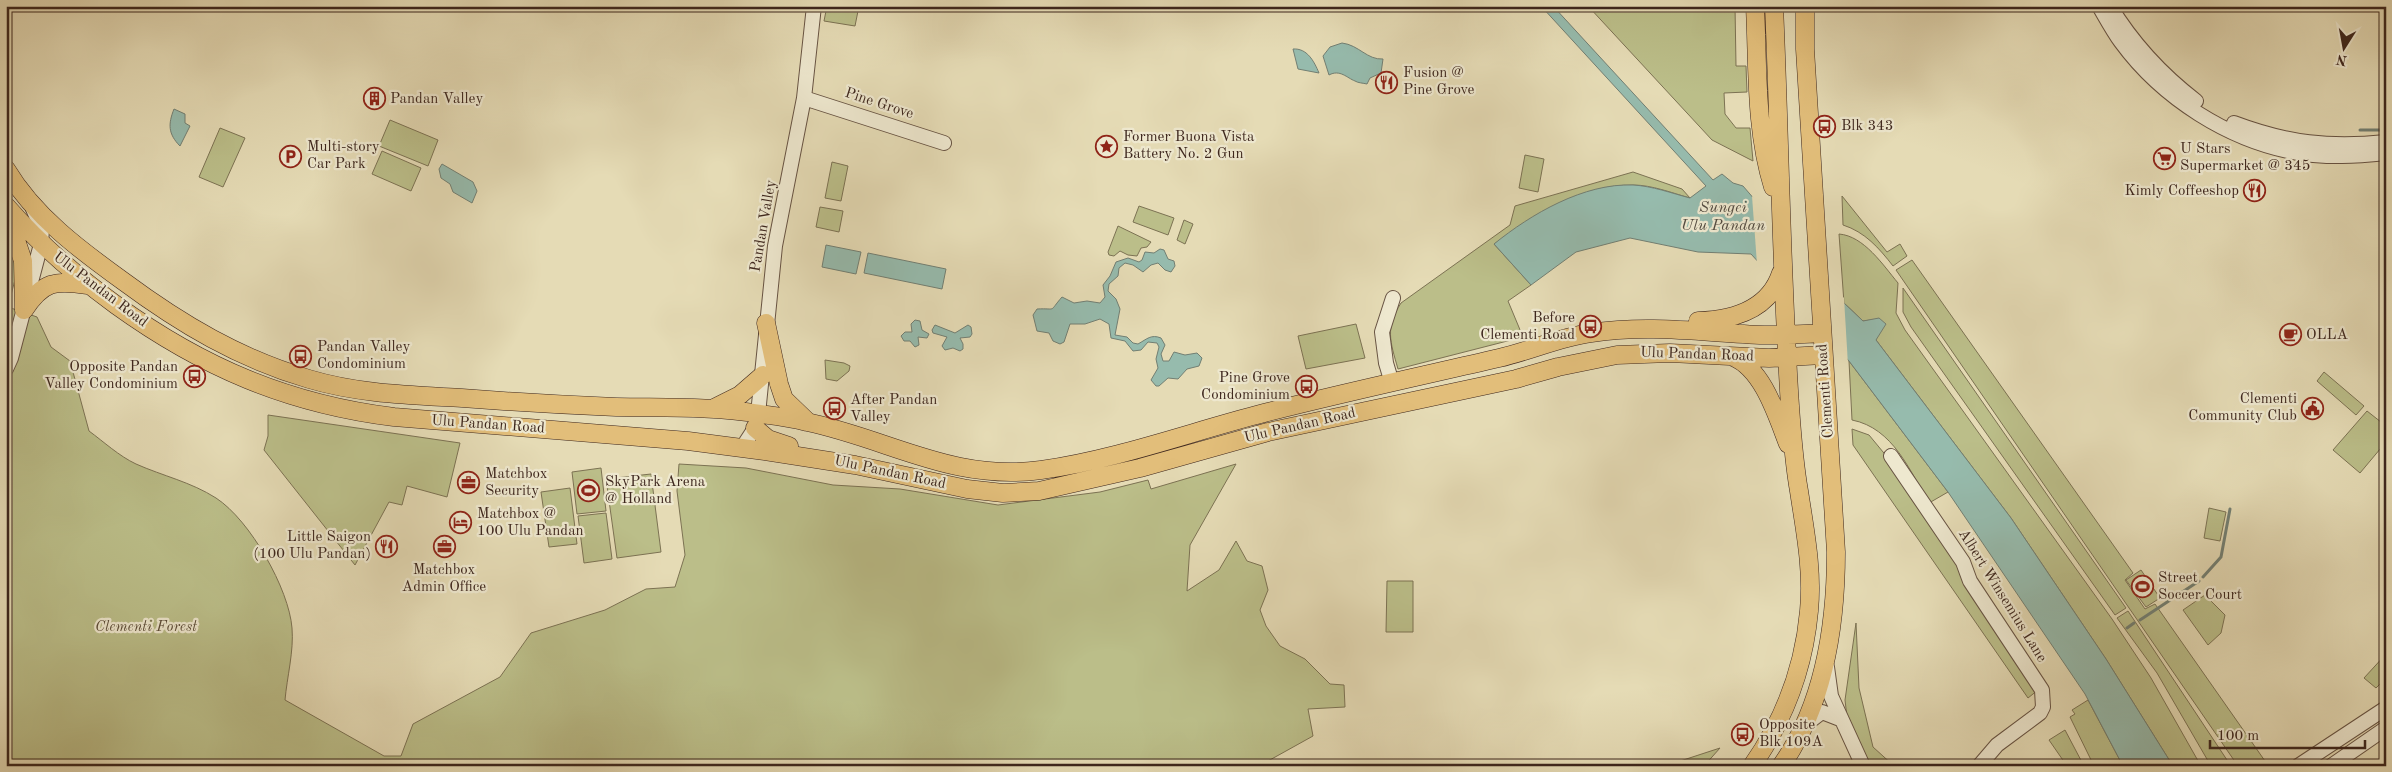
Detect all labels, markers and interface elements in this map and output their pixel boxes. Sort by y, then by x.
north arrow [2320,22,2370,72]
text: N [2335,52,2348,68]
place label: Fusion @ Pine Grove [1403,66,1474,98]
restaurant icon: Fusion @ Pine Grove [1375,70,1399,94]
street label: Pine Grove [843,86,915,122]
building icon: Pandan Valley [362,87,386,111]
place label: Pandan Valley [390,92,483,107]
bus stop icon: Blk 343 [1813,114,1837,138]
place label: Blk 343 [1841,119,1894,134]
place label: Former Buona Vista Battery No. 2 Gun [1123,130,1255,162]
place icon: Former Buona Vista Battery No. 2 Gun [1095,134,1119,158]
place label: Multi-story Car Park [307,140,380,172]
place label: U Stars Supermarket @ 345 [2180,142,2310,174]
parking icon: Multi-story Car Park [279,144,303,168]
supermarket icon: U Stars Supermarket @ 345 [2152,146,2176,170]
street label: Pandan Valley [749,179,779,273]
restaurant icon: Kimly Coffeeshop [2243,179,2267,203]
place label: Kimly Coffeeshop [2124,184,2239,199]
water label: Sungei Ulu Pandan [1681,200,1765,234]
street label: Ulu Pandan Road [50,250,150,330]
place label: Before Clementi Road [1480,311,1575,343]
bus stop icon: Before Clementi Road [1579,315,1603,339]
cafe icon: OLLA [2278,323,2302,347]
place label: OLLA [2306,328,2349,343]
place label: Pandan Valley Condominium [317,340,410,372]
street label: Clementi Road [1815,343,1837,439]
bus stop icon: Pandan Valley Condominium [289,344,313,368]
street label: Ulu Pandan Road [1640,346,1754,364]
place label: Opposite Pandan Valley Condominium [44,360,178,392]
bus stop icon: Opposite Pandan Valley Condominium [182,364,206,388]
place label: Pine Grove Condominium [1201,371,1290,403]
bus stop icon: Pine Grove Condominium [1294,375,1318,399]
place label: Clementi Community Club [2188,392,2297,424]
place label: After Pandan Valley [850,393,937,425]
public building icon: Clementi Community Club [2301,396,2325,420]
bus stop icon: After Pandan Valley [822,397,846,421]
street label: Ulu Pandan Road [1243,406,1357,446]
street label: Ulu Pandan Road [431,414,546,436]
street label: Ulu Pandan Road [833,454,947,492]
place label: Matchbox Security [485,467,548,499]
office icon: Matchbox Security [457,471,481,495]
place label: SkyPark Arena @ Holland [605,475,706,507]
sports icon: SkyPark Arena @ Holland [577,479,601,503]
place label: Matchbox @ 100 Ulu Pandan [477,507,584,539]
hotel icon: Matchbox @ 100 Ulu Pandan [449,511,473,535]
street label: Albert Winsemius Lane [1955,527,2049,665]
place label: Little Saigon (100 Ulu Pandan) [253,530,371,562]
restaurant icon: Little Saigon (100 Ulu Pandan) [375,534,399,558]
office icon: Matchbox Admin Office [432,535,456,559]
place label: Matchbox Admin Office [402,563,486,595]
place label: Street Soccer Court [2158,571,2242,603]
sports icon: Street Soccer Court [2130,575,2154,599]
park label: Clementi Forest [95,620,197,635]
scale bar [2210,717,2364,749]
place label: Opposite Blk 109A [1759,718,1824,750]
bus stop icon: Opposite Blk 109A [1731,722,1755,746]
text: 100 m [2217,729,2259,744]

